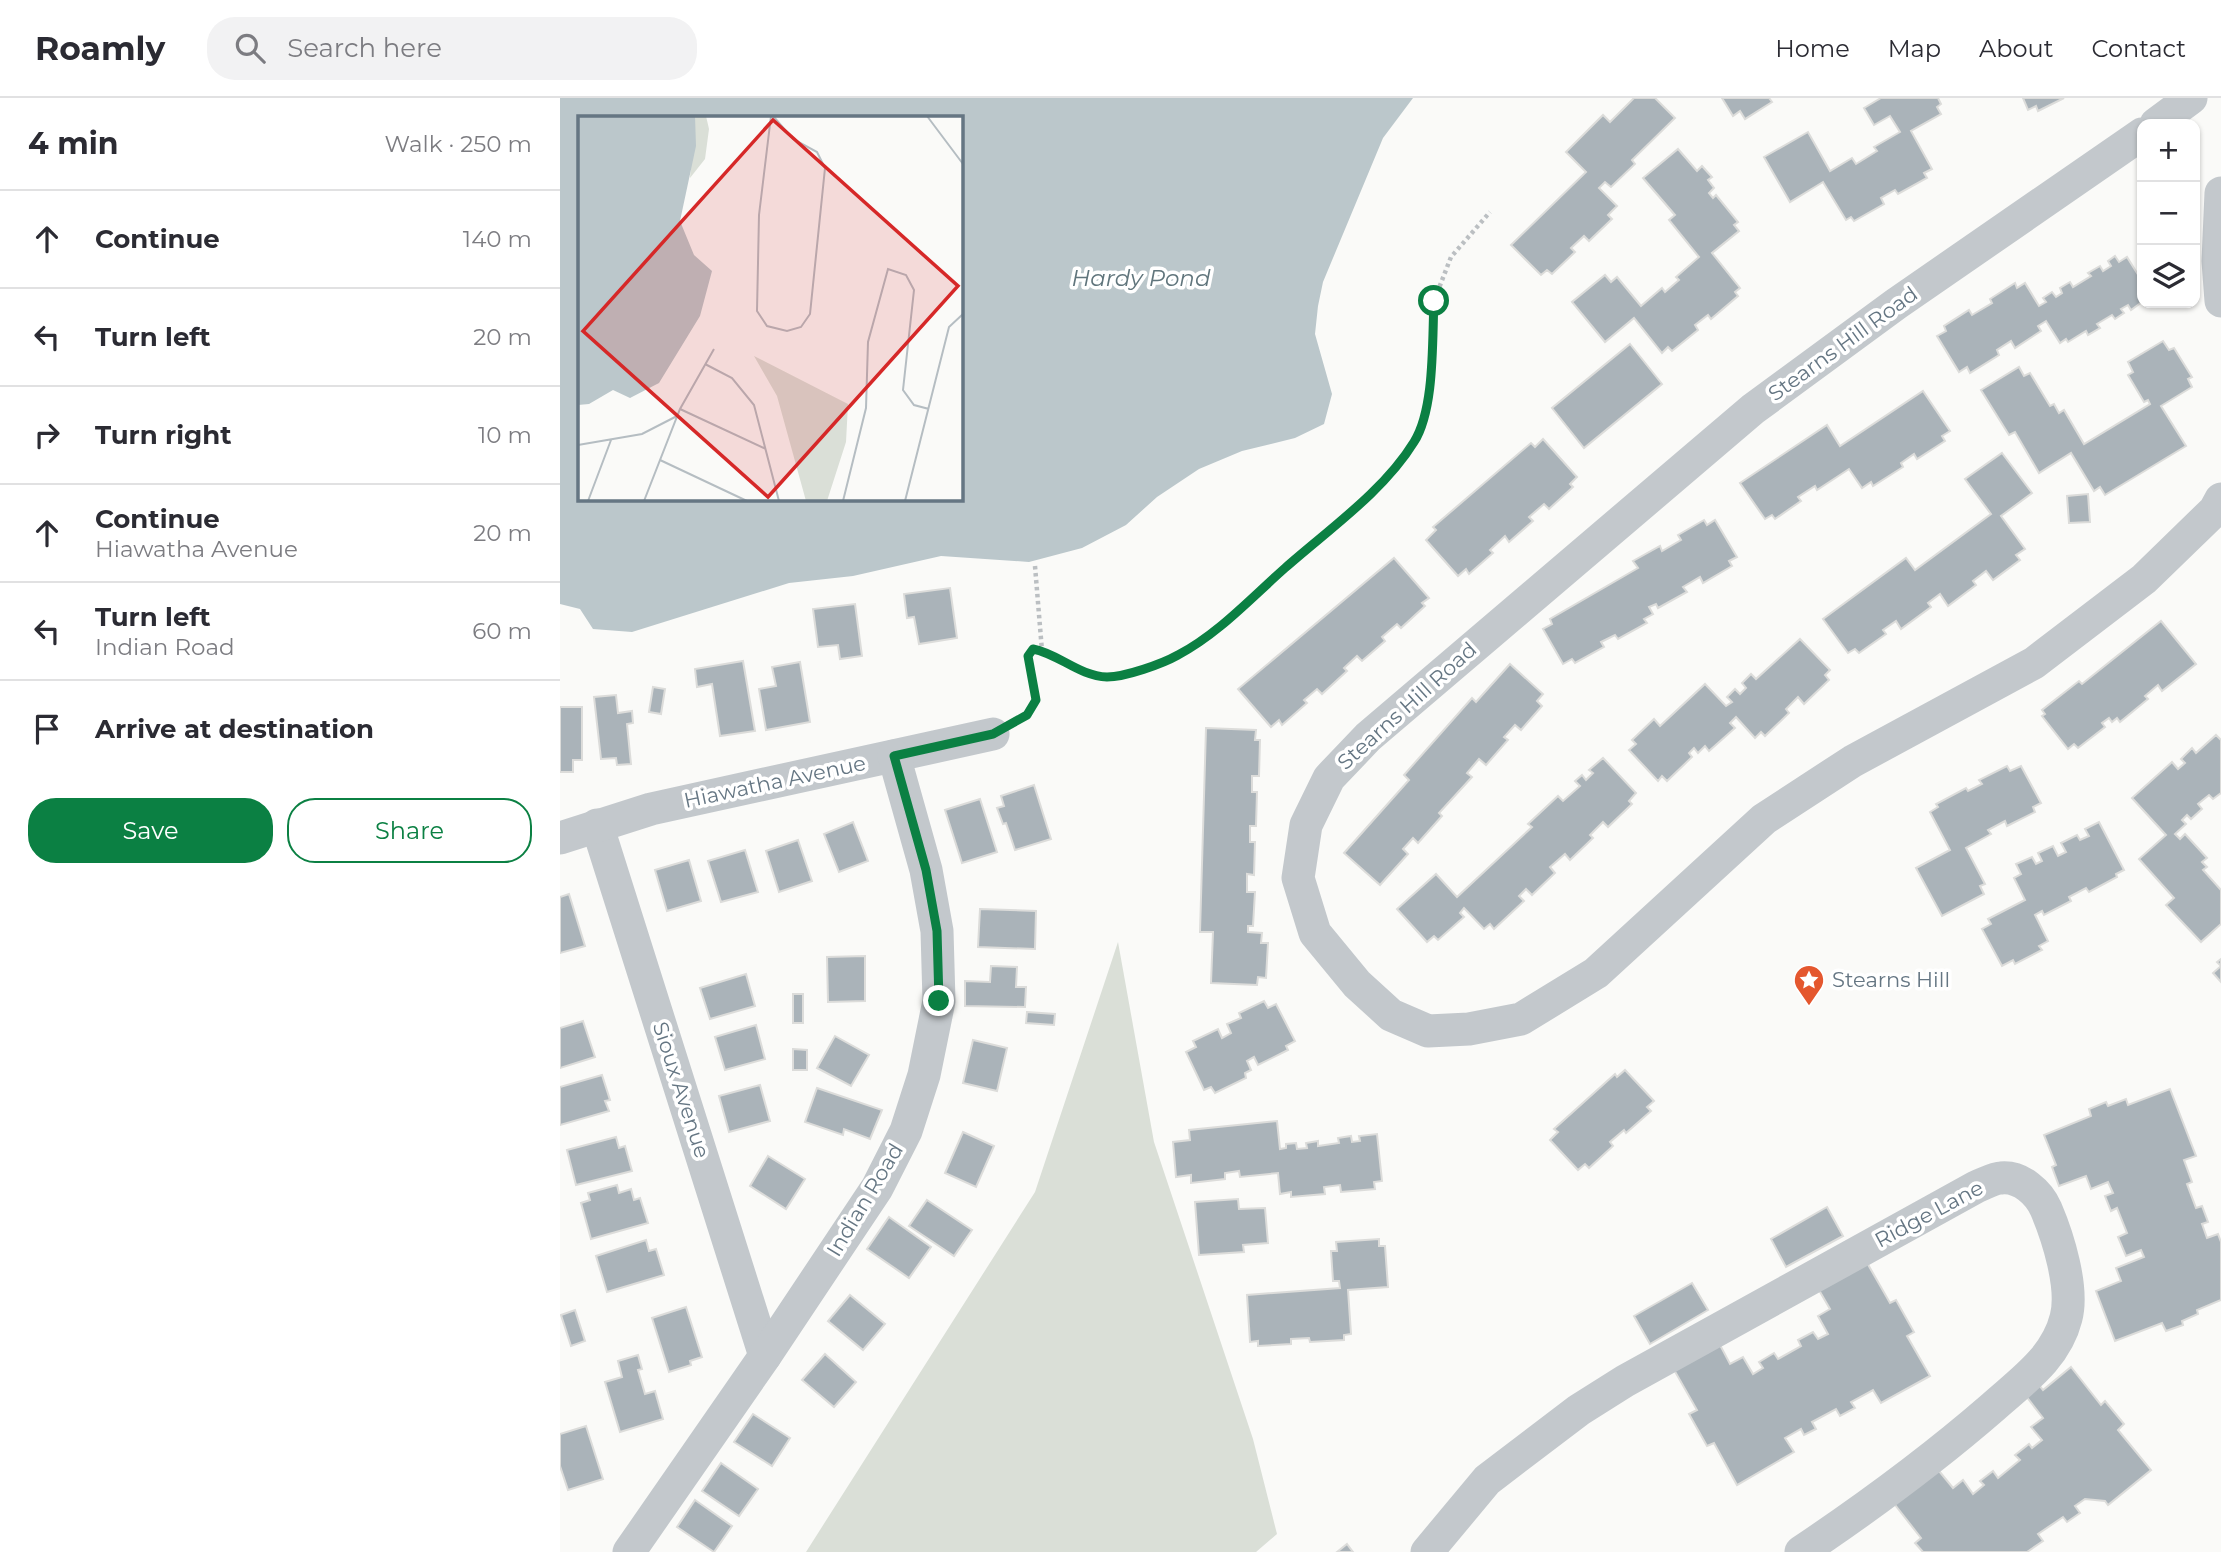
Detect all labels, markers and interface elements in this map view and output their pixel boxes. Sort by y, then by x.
search box [207,17,697,80]
text: Roamly [35,28,165,68]
icon: search [231,29,269,67]
text: Search here [287,32,442,64]
text: Home [1775,34,1850,63]
text: Map [1888,34,1941,63]
text: About [1979,34,2053,63]
text: Contact [2091,34,2186,63]
inset map [578,116,962,500]
map controls [2137,119,2200,308]
button: + [2137,119,2200,182]
text: 4 min [28,125,118,162]
text: Walk · 250 m [385,130,532,158]
button: − [2137,182,2200,245]
icon: ahead [28,220,66,258]
text: Continue [95,223,220,255]
text: 140 m [463,225,532,253]
button: layers [2137,245,2200,308]
water label: Hardy Pond [1072,264,1211,292]
street label: Stearns Hill Road [1763,281,1922,406]
route start [1418,285,1449,316]
icon: left [28,318,66,356]
text: Turn left [95,321,211,353]
text: 20 m [473,323,532,351]
icon: right [28,416,66,454]
text: Turn right [95,419,231,451]
text: 10 m [478,421,532,449]
text: Continue [95,503,220,535]
icon: ahead [28,514,66,552]
text: 20 m [473,519,532,547]
text: Hiawatha Avenue [95,535,298,563]
text: Turn left [95,601,211,633]
icon: left [28,612,66,650]
text: 60 m [472,617,532,645]
text: Indian Road [95,633,235,661]
street label: Stearns Hill Road [1332,637,1481,775]
icon: arrive [28,710,66,748]
text: Arrive at destination [95,713,374,745]
street label: Hiawatha Avenue [682,750,868,813]
button: Save [28,798,273,863]
button: Share [287,798,532,863]
place icon: Stearns Hill [1792,963,1826,1007]
place label: Stearns Hill [1832,967,1950,992]
route end [923,985,954,1016]
street label: Sioux Avenue [648,1019,715,1161]
street label: Indian Road [821,1139,908,1261]
street label: Ridge Lane [1870,1175,1987,1253]

